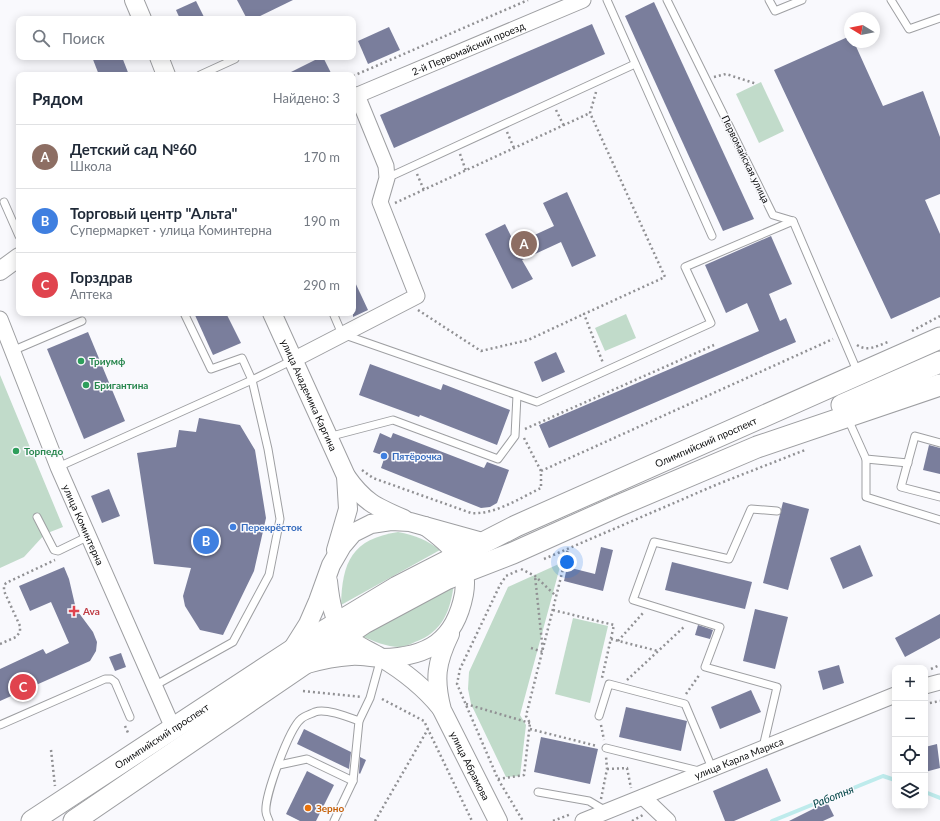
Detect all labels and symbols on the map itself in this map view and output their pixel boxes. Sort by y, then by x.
north arrow [844,12,880,48]
street label: 2-й Первомайский проезд [410,19,526,78]
street label: Первомайская улица [720,113,772,205]
pin: A [511,229,537,259]
street label: улица Академика Каргина [279,337,340,453]
place label: Триумф [89,355,125,367]
marker: Триумф [76,356,86,366]
place label: Бригантина [94,379,148,391]
marker: Бригантина [81,380,91,390]
street label: Олимпийский проспект [653,414,759,470]
place label: Торпедо [24,445,63,457]
marker: Торпедо [11,446,21,456]
place label: Пятёрочка [392,450,442,462]
marker: Пятёрочка [379,451,389,461]
street label: улица Коминтерна [60,483,106,567]
place label: Перекрёсток [241,521,303,533]
marker: Перекрёсток [228,522,238,532]
pin: B [193,526,219,556]
your location [557,552,577,572]
marker: Ava [68,605,80,617]
place label: Ava [82,605,100,617]
pin: C [10,672,36,702]
street label: Олимпийский проспект [112,701,211,771]
street label: улица Абрамова [448,729,493,802]
street label: улица Карла Маркса [693,735,785,781]
water label: Работня [811,782,856,810]
place label: Зерно [316,802,344,814]
marker: Зерно [303,803,313,813]

